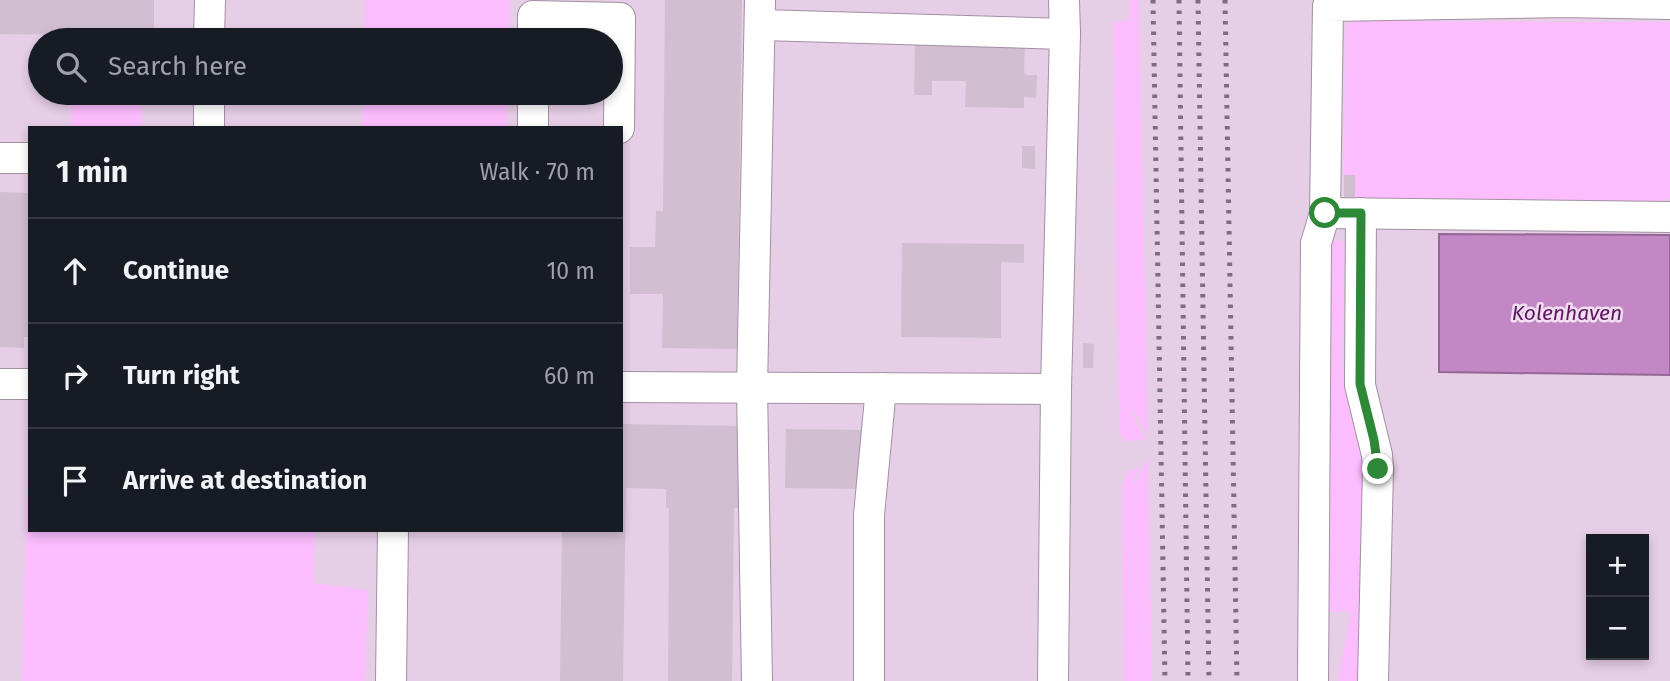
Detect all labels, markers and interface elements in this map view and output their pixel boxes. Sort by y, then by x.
search box [28,28,623,105]
icon: search [52,48,90,86]
text: Search here [108,51,247,82]
text: 1 min [56,154,128,190]
text: Walk · 70 m [480,158,595,186]
route start [1309,197,1340,228]
icon: ahead [56,252,94,290]
text: Continue [123,255,229,286]
text: 10 m [546,257,595,285]
water label: Kolenhaven [1512,300,1622,326]
icon: right [56,357,94,395]
text: Turn right [123,360,240,391]
text: 60 m [544,362,595,390]
route end [1362,453,1393,484]
icon: arrive [56,462,94,500]
text: Arrive at destination [123,465,367,496]
map controls [1586,534,1649,660]
button: + [1586,534,1649,597]
button: − [1586,597,1649,660]

